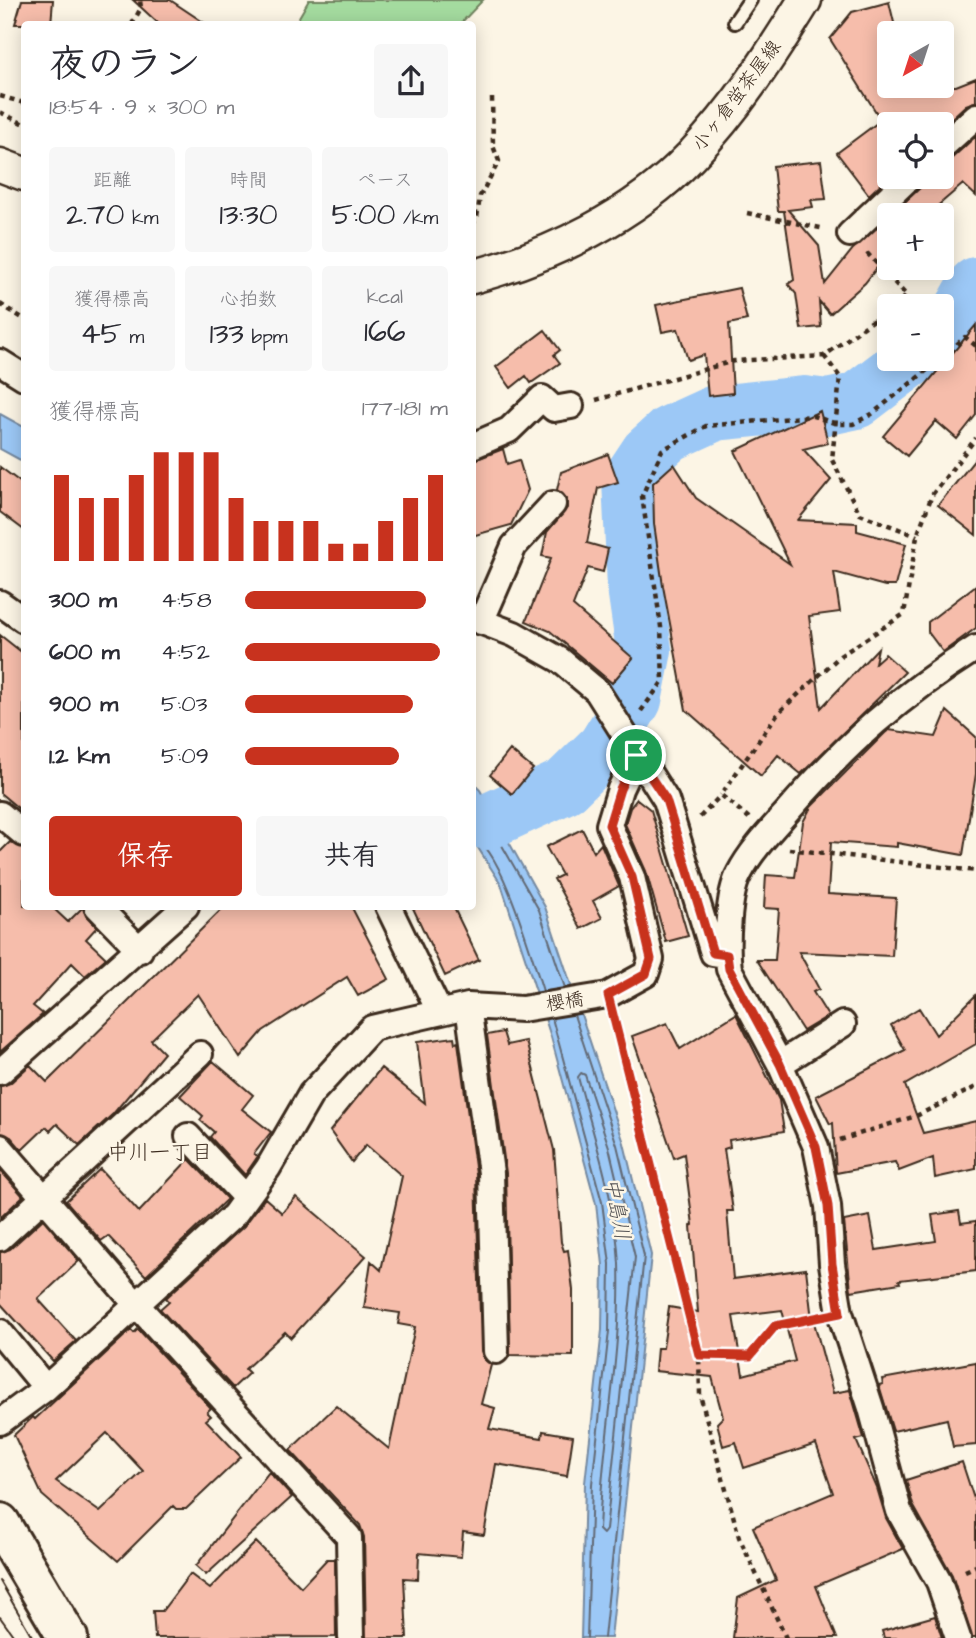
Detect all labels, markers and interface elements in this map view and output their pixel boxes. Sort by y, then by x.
north arrow [877,21,954,98]
map controls [877,21,954,371]
street label: 小ヶ倉蛍茶屋線 [686,35,788,157]
text: 夜のラン [49,39,201,91]
button: share [374,44,448,118]
text: 18:54 · 9 × 300 m [49,91,234,123]
button: locate [877,112,954,189]
text: 距離 [93,167,131,194]
text: 時間 [229,167,268,194]
text: ペース [357,167,413,194]
text: 2.70 [66,194,125,236]
text: 13:30 [219,194,278,236]
text: 5:00 [331,194,396,236]
button: + [877,203,954,280]
text: km [125,205,159,232]
text: /km [396,205,438,232]
text: kcal [367,284,403,311]
text: 獲得標高 [74,286,150,313]
text: 心拍数 [220,286,277,313]
button: − [877,294,954,371]
text: 166 [364,311,406,353]
text: 45 [80,313,122,355]
text: 133 [209,313,244,355]
text: m [122,324,144,351]
text: bpm [244,324,288,351]
text: 177–181 m [362,392,448,424]
text: 獲得標高 [49,396,141,428]
text: 300 m [49,584,117,616]
text: 4:58 [161,584,212,616]
text: 600 m [49,636,120,668]
text: 4:52 [161,636,210,668]
text: 900 m [49,688,118,720]
text: 5:03 [161,688,207,720]
pin [606,725,666,785]
icon: arrive [617,736,655,774]
text: 1.2 km [49,740,110,772]
text: 5:09 [161,740,209,772]
button: 保存 [49,816,242,896]
button: 共有 [256,816,448,896]
street label: 櫻橋 [544,986,586,1018]
district label: 中川一丁目 [108,1138,213,1167]
water label: 中島川 [597,1175,637,1243]

